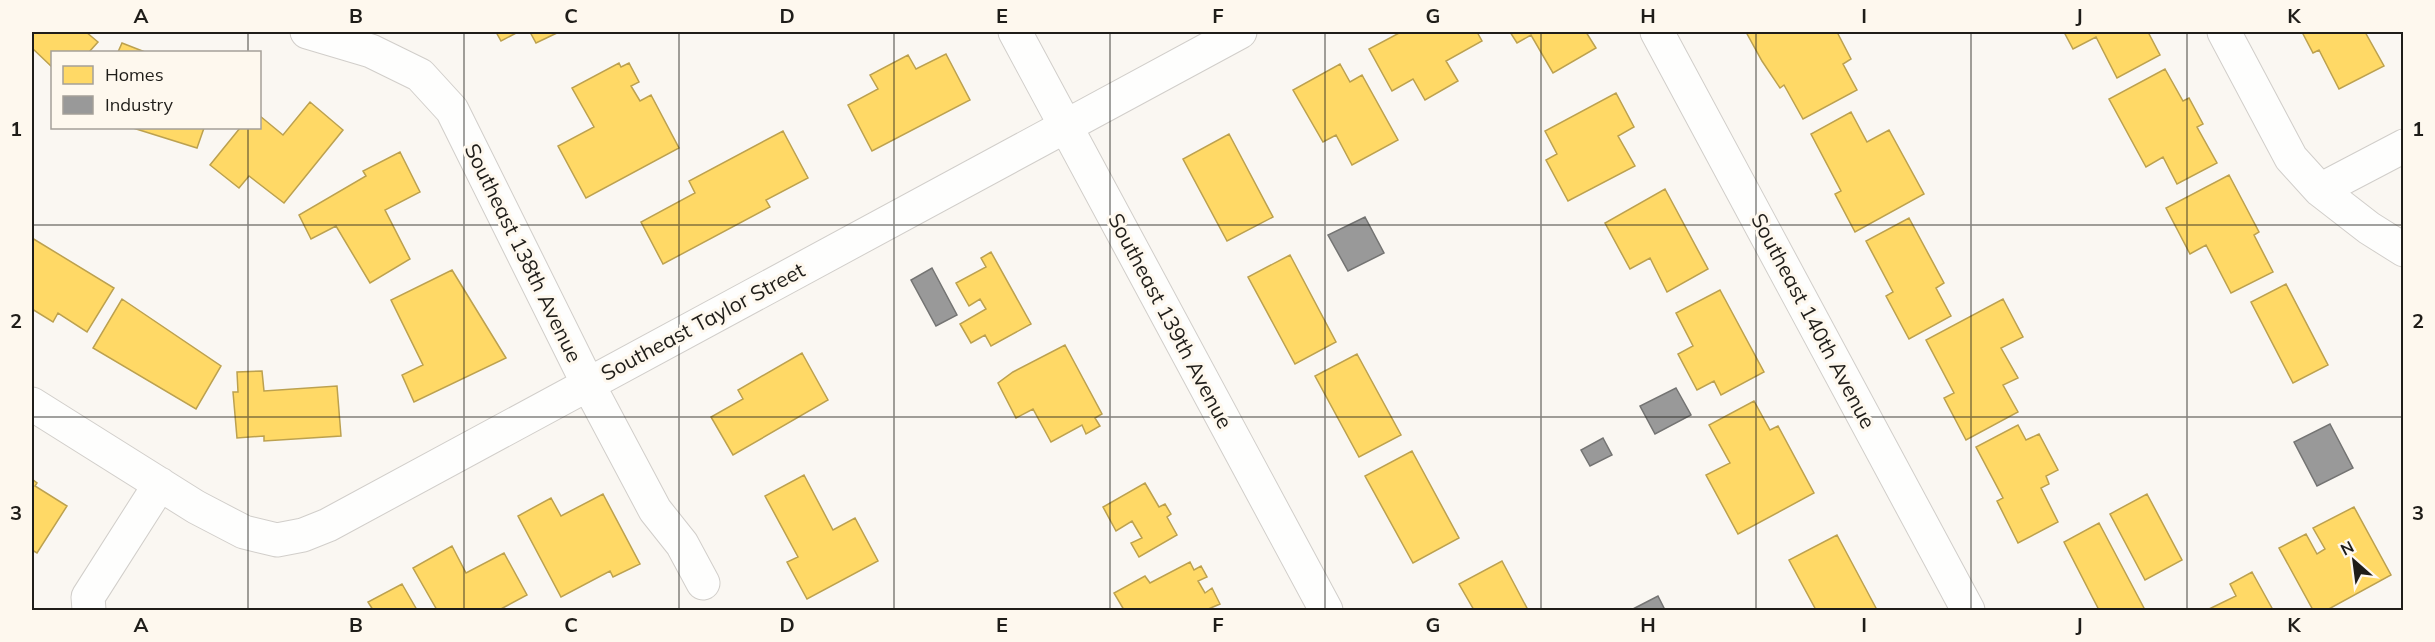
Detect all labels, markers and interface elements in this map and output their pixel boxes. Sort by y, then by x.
text: A [134,3,149,28]
text: B [349,3,363,28]
text: C [564,3,578,28]
text: D [779,3,795,28]
text: E [996,3,1008,28]
text: F [1212,3,1224,28]
text: G [1426,3,1440,28]
text: H [1640,3,1656,28]
text: I [1861,3,1867,28]
text: J [2075,3,2083,28]
text: K [2287,3,2301,28]
legend [51,51,261,129]
text: Homes [105,63,164,86]
text: Industry [105,93,174,116]
text: 1 [10,116,22,141]
text: 1 [2412,116,2424,141]
street label: Southeast 138th Avenue [460,139,588,366]
street label: Southeast 139th Avenue [1103,208,1239,433]
street label: Southeast 140th Avenue [1746,208,1882,433]
street label: Southeast Taylor Street [596,256,809,386]
text: 2 [10,308,22,333]
text: 2 [2412,308,2424,333]
text: 3 [10,500,22,525]
text: 3 [2412,500,2424,525]
north arrow [2324,531,2384,591]
text: N [2337,536,2357,559]
text: A [134,612,149,637]
text: B [349,612,363,637]
text: C [564,612,578,637]
text: D [779,612,795,637]
text: E [996,612,1008,637]
text: F [1212,612,1224,637]
text: G [1426,612,1440,637]
text: H [1640,612,1656,637]
text: I [1861,612,1867,637]
text: J [2075,612,2083,637]
text: K [2287,612,2301,637]

